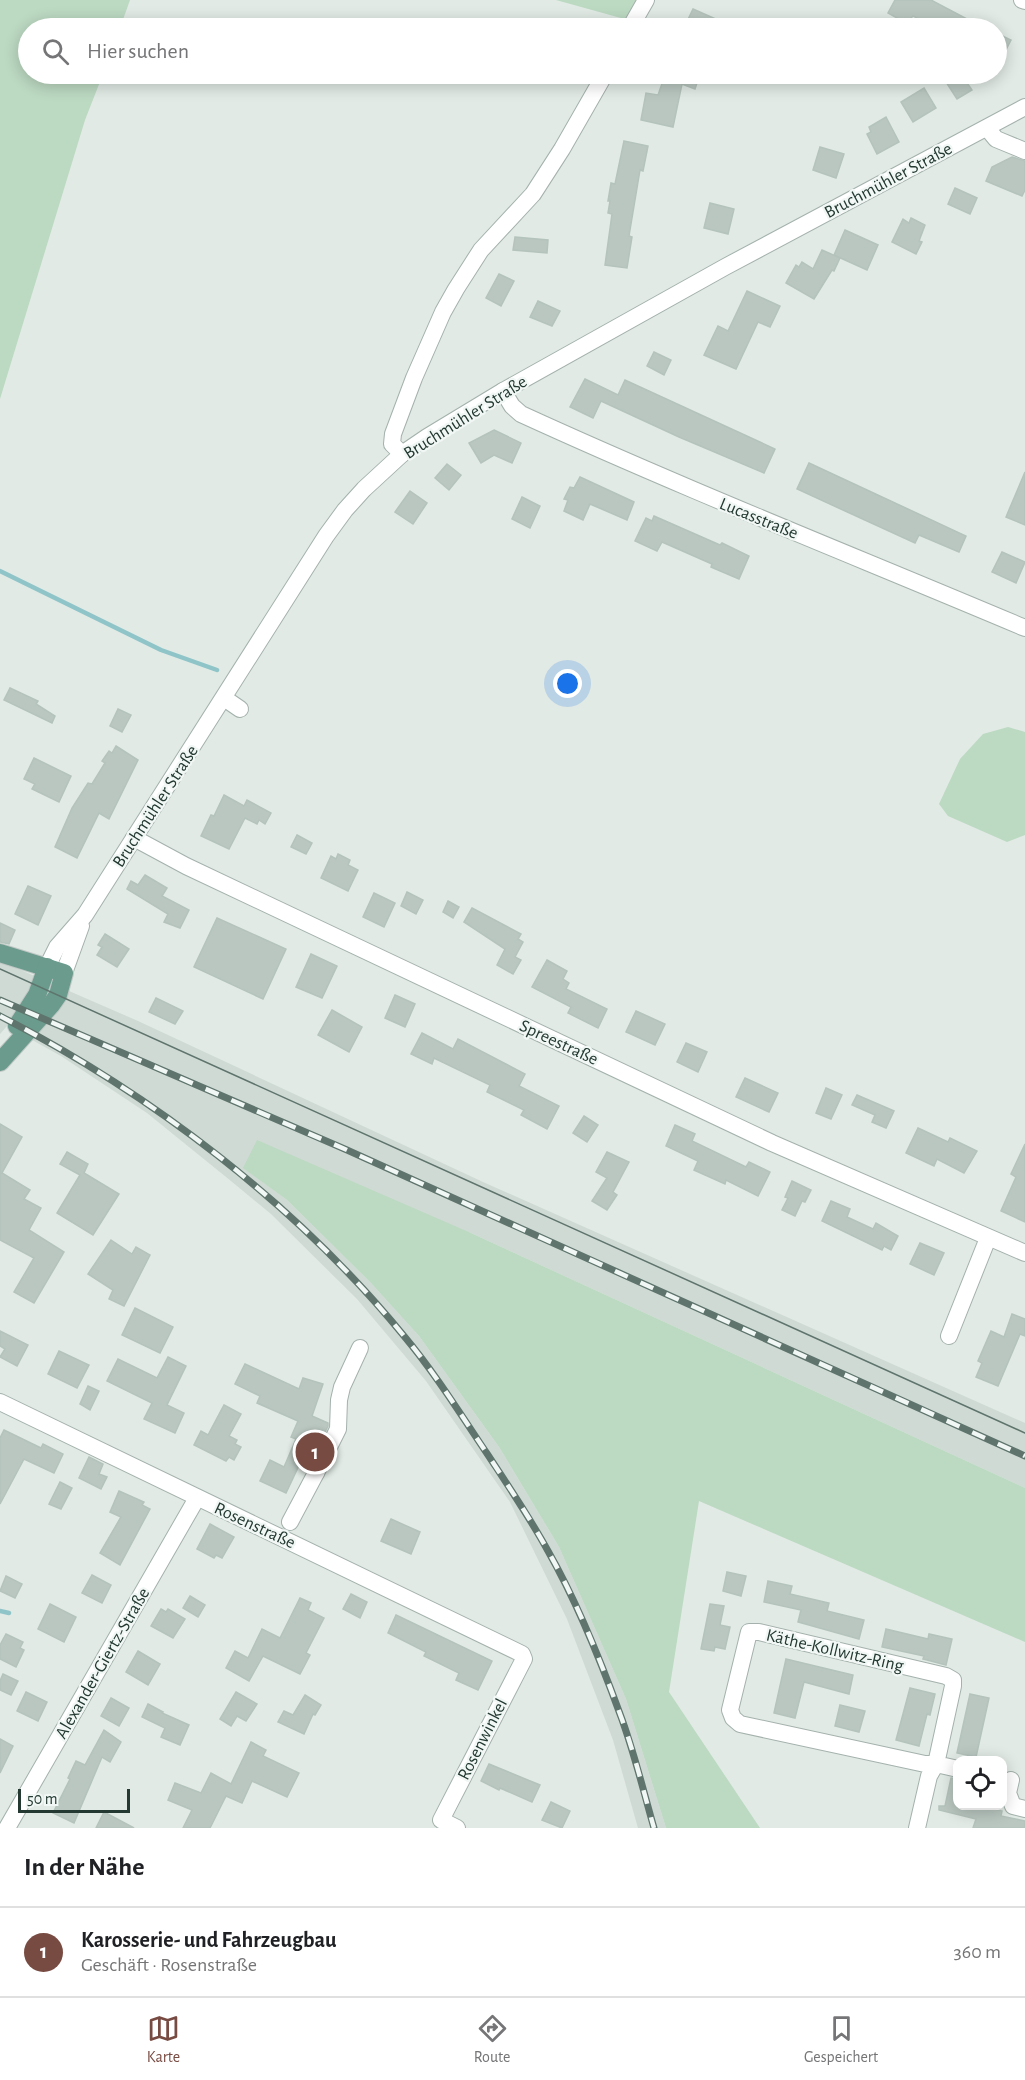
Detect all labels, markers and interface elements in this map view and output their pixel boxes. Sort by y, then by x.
search box [18,18,1007,84]
icon: search [39,35,72,68]
text: Hier suchen [87,40,189,62]
street label: Bruchmühler Straße [822,140,955,222]
street label: Bruchmühler Straße [401,373,530,463]
street label: Lucasstraße [717,495,800,543]
your location [553,669,582,698]
street label: Bruchmühler Straße [110,742,202,871]
street label: Spreestraße [516,1017,601,1069]
pin: 1 [296,1430,334,1474]
street label: Rosenstraße [211,1499,298,1552]
street label: Alexander-Giertz-Straße [52,1585,153,1742]
street label: Käthe-Kollwitz-Ring [764,1626,905,1676]
street label: Rosenwinkel [455,1696,511,1783]
map controls [953,1756,1007,1810]
button: locate [953,1756,1007,1810]
scale bar [18,1786,130,1814]
text: 50 m [27,1791,58,1807]
text: In der Nähe [24,1854,144,1880]
text: Karosserie- und Fahrzeugbau [81,1929,337,1951]
text: 1 [40,1942,47,1962]
text: 360 m [954,1942,1001,1962]
text: Geschäft · Rosenstraße [81,1955,257,1975]
tab: Karte [147,2012,180,2067]
tab: Route [474,2012,510,2067]
tab: Gespeichert [804,2012,878,2067]

